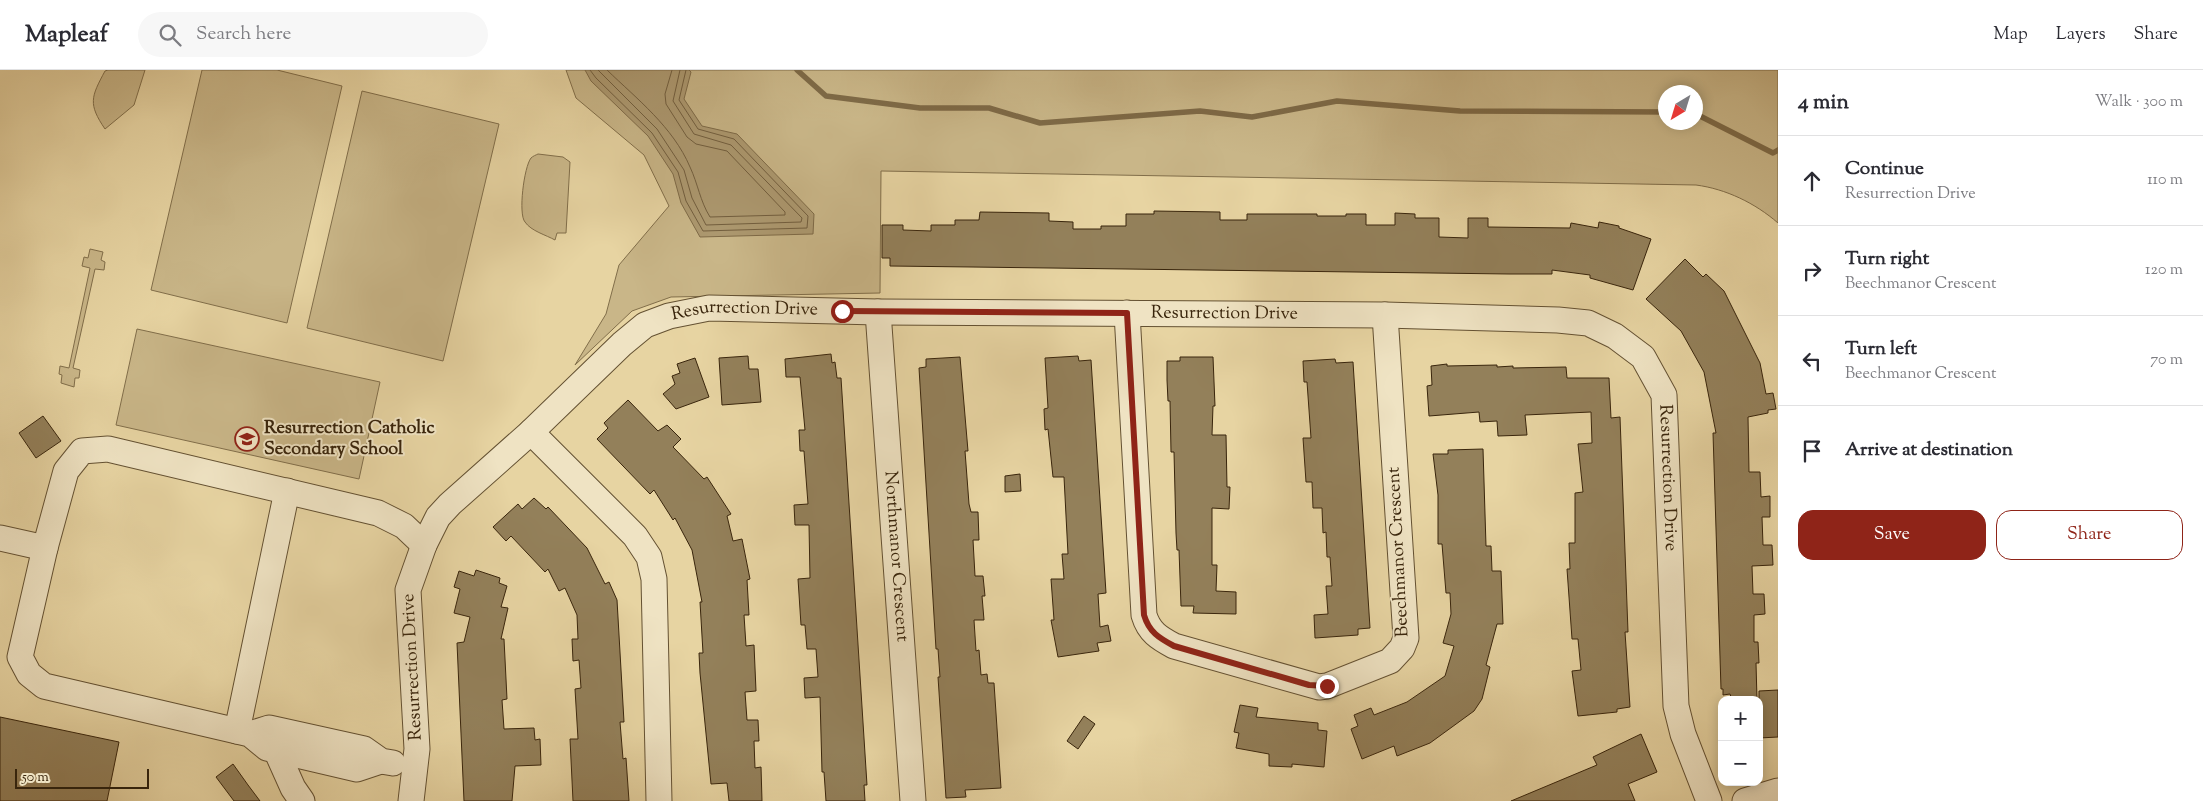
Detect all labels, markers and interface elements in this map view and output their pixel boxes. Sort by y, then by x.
search box [138,12,488,57]
text: Mapleaf [25,18,108,52]
icon: search [156,21,184,49]
text: Search here [196,21,291,48]
text: Map [1993,22,2028,48]
text: Layers [2056,22,2106,48]
text: Share [2134,22,2178,48]
north arrow [1658,85,1703,130]
text: 4 min [1798,88,1849,118]
text: Walk · 300 m [2095,91,2183,114]
text: Continue [1845,156,1924,183]
icon: ahead [1798,167,1826,195]
text: 110 m [2147,169,2183,192]
text: Resurrection Drive [1845,183,1976,206]
text: Turn right [1845,246,1929,273]
icon: right [1798,257,1826,285]
text: 120 m [2145,259,2183,282]
text: Beechmanor Crescent [1845,273,1996,296]
street label: Resurrection Drive [669,295,818,328]
route start [831,300,854,323]
street label: Resurrection Drive [1151,301,1298,327]
text: Turn left [1845,336,1917,363]
icon: left [1798,347,1826,375]
text: 70 m [2150,349,2183,372]
text: Beechmanor Crescent [1845,363,1996,386]
street label: Resurrection Drive [1651,404,1683,552]
place label: Resurrection Catholic Secondary School [264,416,435,463]
school or university icon: Resurrection Catholic Secondary School [234,426,260,452]
icon: arrive [1798,437,1826,465]
text: Arrive at destination [1845,437,2013,464]
street label: Beechmanor Crescent [1382,466,1416,638]
street label: Northmanor Crescent [876,470,915,643]
button: Save [1798,510,1986,560]
button: Share [1996,510,2183,560]
street label: Resurrection Drive [396,593,430,741]
route end [1316,675,1339,698]
map controls [1718,696,1763,786]
button: + [1718,696,1763,741]
button: − [1718,741,1763,786]
scale bar [15,766,149,789]
text: 50 m [22,768,49,788]

